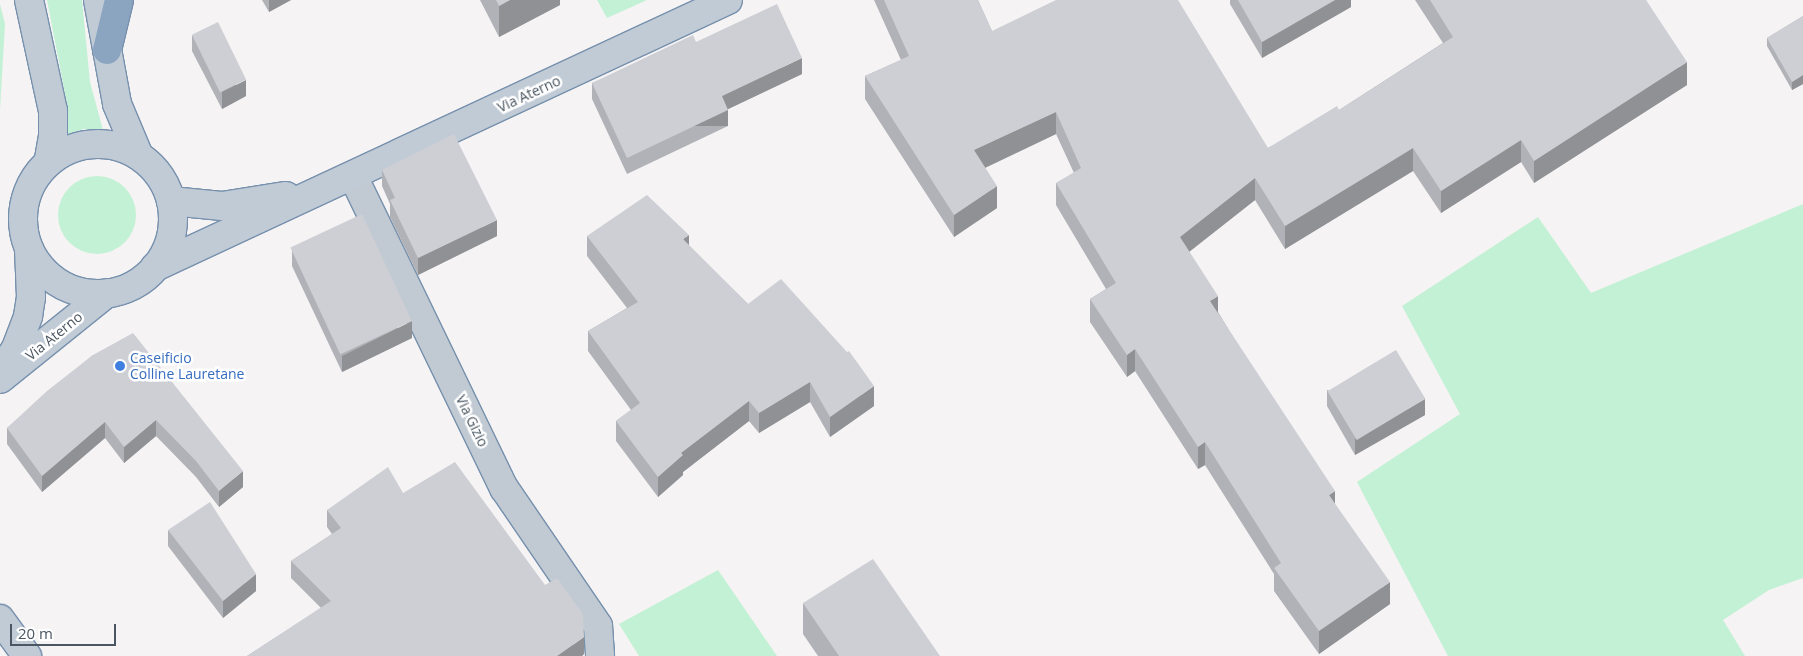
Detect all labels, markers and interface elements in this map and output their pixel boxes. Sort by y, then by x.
street label: Via Aterno [495,72,563,116]
street label: Via Aterno [22,308,86,364]
place label: Caseificio Colline Lauretane [130,350,244,382]
marker: Caseificio Colline Lauretane [114,360,126,372]
street label: Via Gizio [452,392,492,450]
scale bar [12,614,119,646]
text: 20 m [18,623,53,643]

